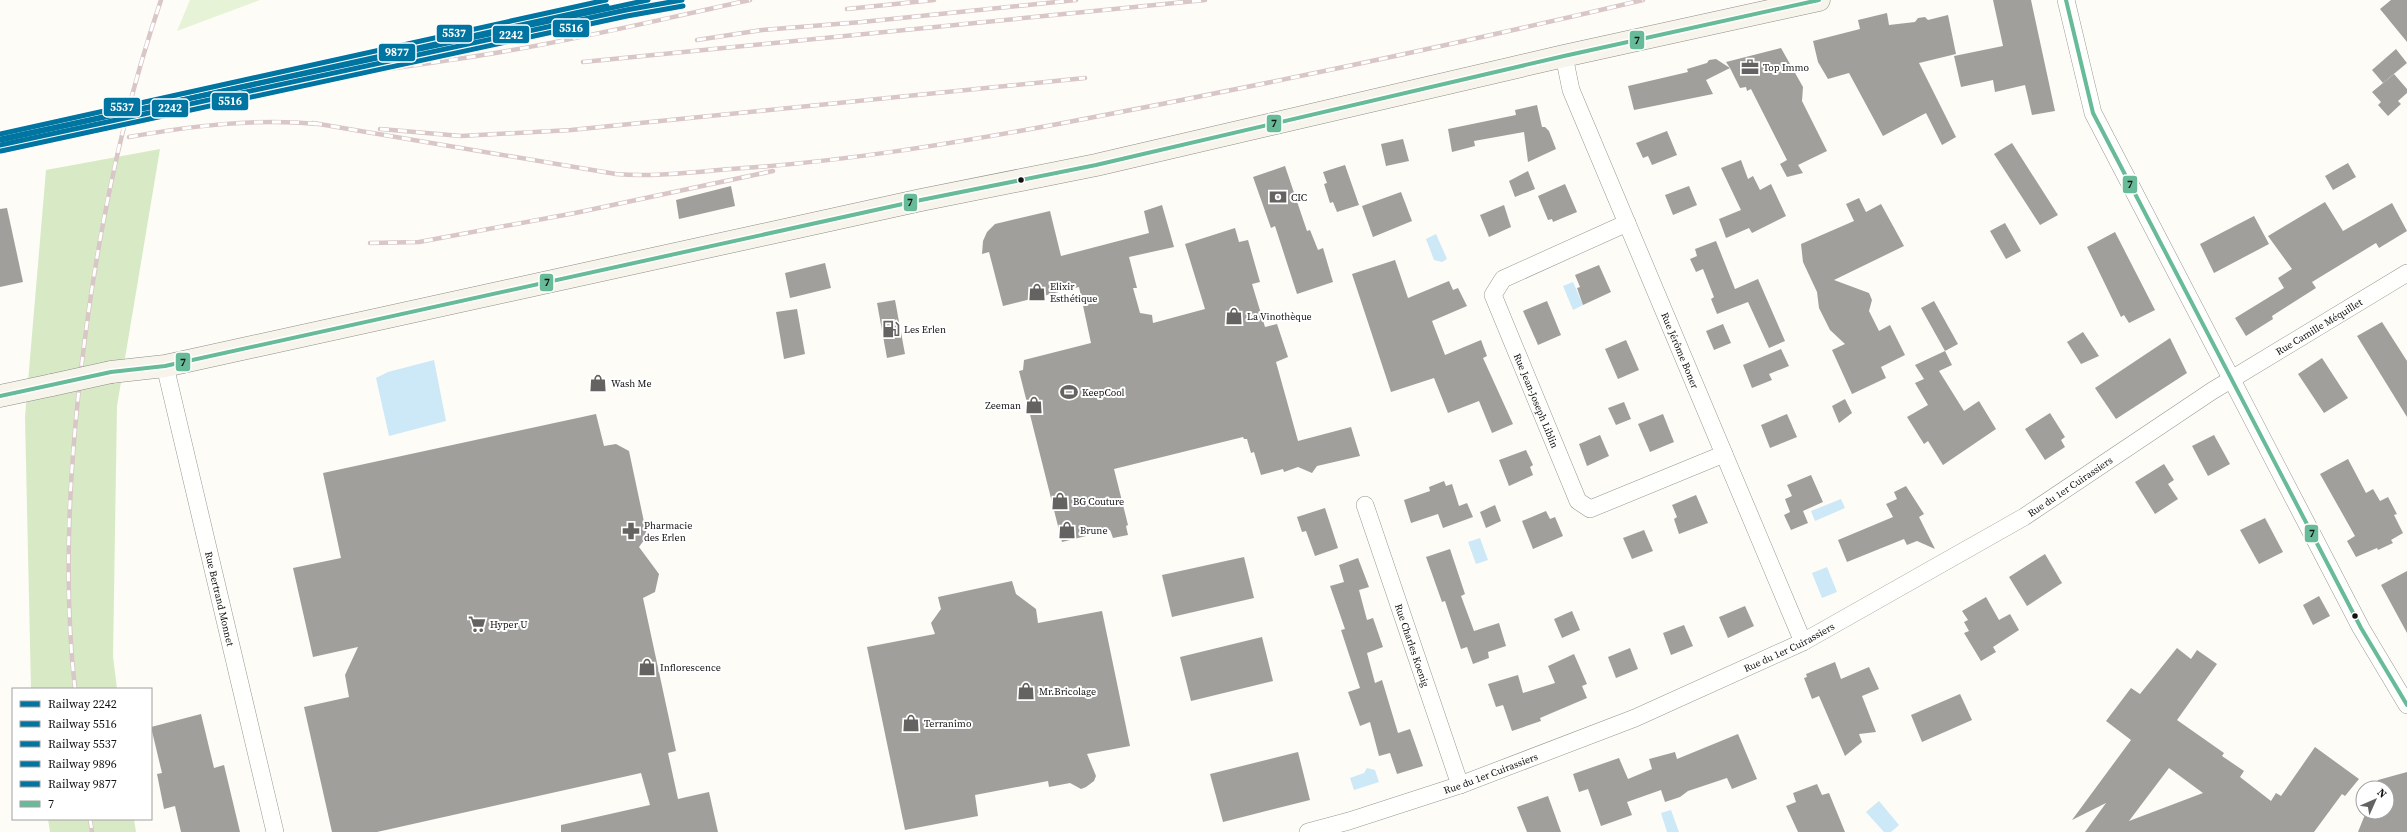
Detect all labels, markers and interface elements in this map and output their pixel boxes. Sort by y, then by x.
line badge: 5516 [552,19,590,38]
text: 5516 [559,21,583,36]
line badge: 5537 [436,24,473,43]
line badge: 2242 [492,25,530,44]
text: 5537 [442,26,466,41]
text: 2242 [499,28,523,43]
line badge: 7 [1629,30,1645,50]
text: 7 [1634,33,1640,48]
line badge: 9877 [378,43,416,62]
text: 9877 [385,45,409,60]
office icon: Top Immo [1740,57,1760,77]
place label: Top Immo [1763,61,1810,74]
line badge: 5516 [211,92,249,111]
text: 5516 [218,94,242,109]
line badge: 5537 [103,97,141,117]
line badge: 2242 [151,99,189,118]
text: 5537 [110,100,134,115]
text: 2242 [158,101,182,116]
line badge: 7 [1266,114,1282,133]
text: 7 [1271,116,1277,131]
unlabelled marker [1016,175,1026,185]
line badge: 7 [2122,175,2138,194]
text: 7 [2127,177,2133,192]
bank icon: CIC [1268,187,1288,207]
place label: CIC [1291,191,1307,204]
line badge: 7 [903,193,918,212]
text: 7 [907,195,913,210]
line badge: 7 [539,273,554,292]
text: 7 [544,275,550,290]
place label: Elixir Esthétique [1050,280,1097,305]
shop icon: Elixir Esthétique [1027,282,1047,302]
street label: Rue Camille Méquillet [2273,295,2365,358]
shop icon: La Vinothèque [1224,306,1244,326]
place label: La Vinothèque [1247,310,1312,323]
street label: Rue Jérôme Boner [1658,310,1702,391]
fuel station icon: Les Erlen [881,319,901,339]
place label: Les Erlen [904,323,946,336]
street label: Rue Jean-Joseph Liblin [1511,351,1561,450]
line badge: 7 [175,352,191,372]
text: 7 [180,355,186,370]
shop icon: Wash Me [588,373,608,393]
place label: Wash Me [611,377,652,390]
sports icon: KeepCool [1059,382,1079,402]
place label: KeepCool [1082,386,1125,399]
shop icon: Zeeman [1024,395,1044,415]
place label: Zeeman [985,399,1021,412]
street label: Rue du 1er Cuirassiers [2025,454,2115,520]
shop icon: BG Couture [1050,491,1070,511]
place label: BG Couture [1073,495,1124,508]
place label: Pharmacie des Erlen [644,519,692,544]
shop icon: Brune [1057,520,1077,540]
pharmacy icon: Pharmacie des Erlen [621,521,641,541]
place label: Brune [1080,524,1108,537]
line badge: 7 [2304,524,2319,543]
text: 7 [2309,526,2315,541]
street label: Rue Bertrand Monnet [202,550,237,648]
street label: Rue Charles Koenig [1392,602,1432,689]
unlabelled marker [2350,611,2360,621]
supermarket icon: Hyper U [467,614,487,634]
place label: Hyper U [490,618,527,631]
street label: Rue du 1er Cuirassiers [1742,620,1837,675]
shop icon: Inflorescence [637,657,657,677]
place label: Inflorescence [660,661,721,674]
shop icon: Mr.Bricolage [1016,681,1036,701]
place label: Mr.Bricolage [1039,685,1096,698]
legend [12,688,152,820]
text: Railway 2242 [48,696,117,712]
shop icon: Terranimo [901,713,921,733]
text: Railway 5516 [48,716,117,732]
place label: Terranimo [924,717,972,730]
text: Railway 5537 [48,736,117,752]
street label: Rue du 1er Cuirassiers [1442,750,1540,797]
text: Railway 9896 [48,756,117,772]
text: Railway 9877 [48,776,117,792]
north arrow [2355,780,2395,820]
text: N [2374,785,2390,801]
text: 7 [48,796,54,812]

